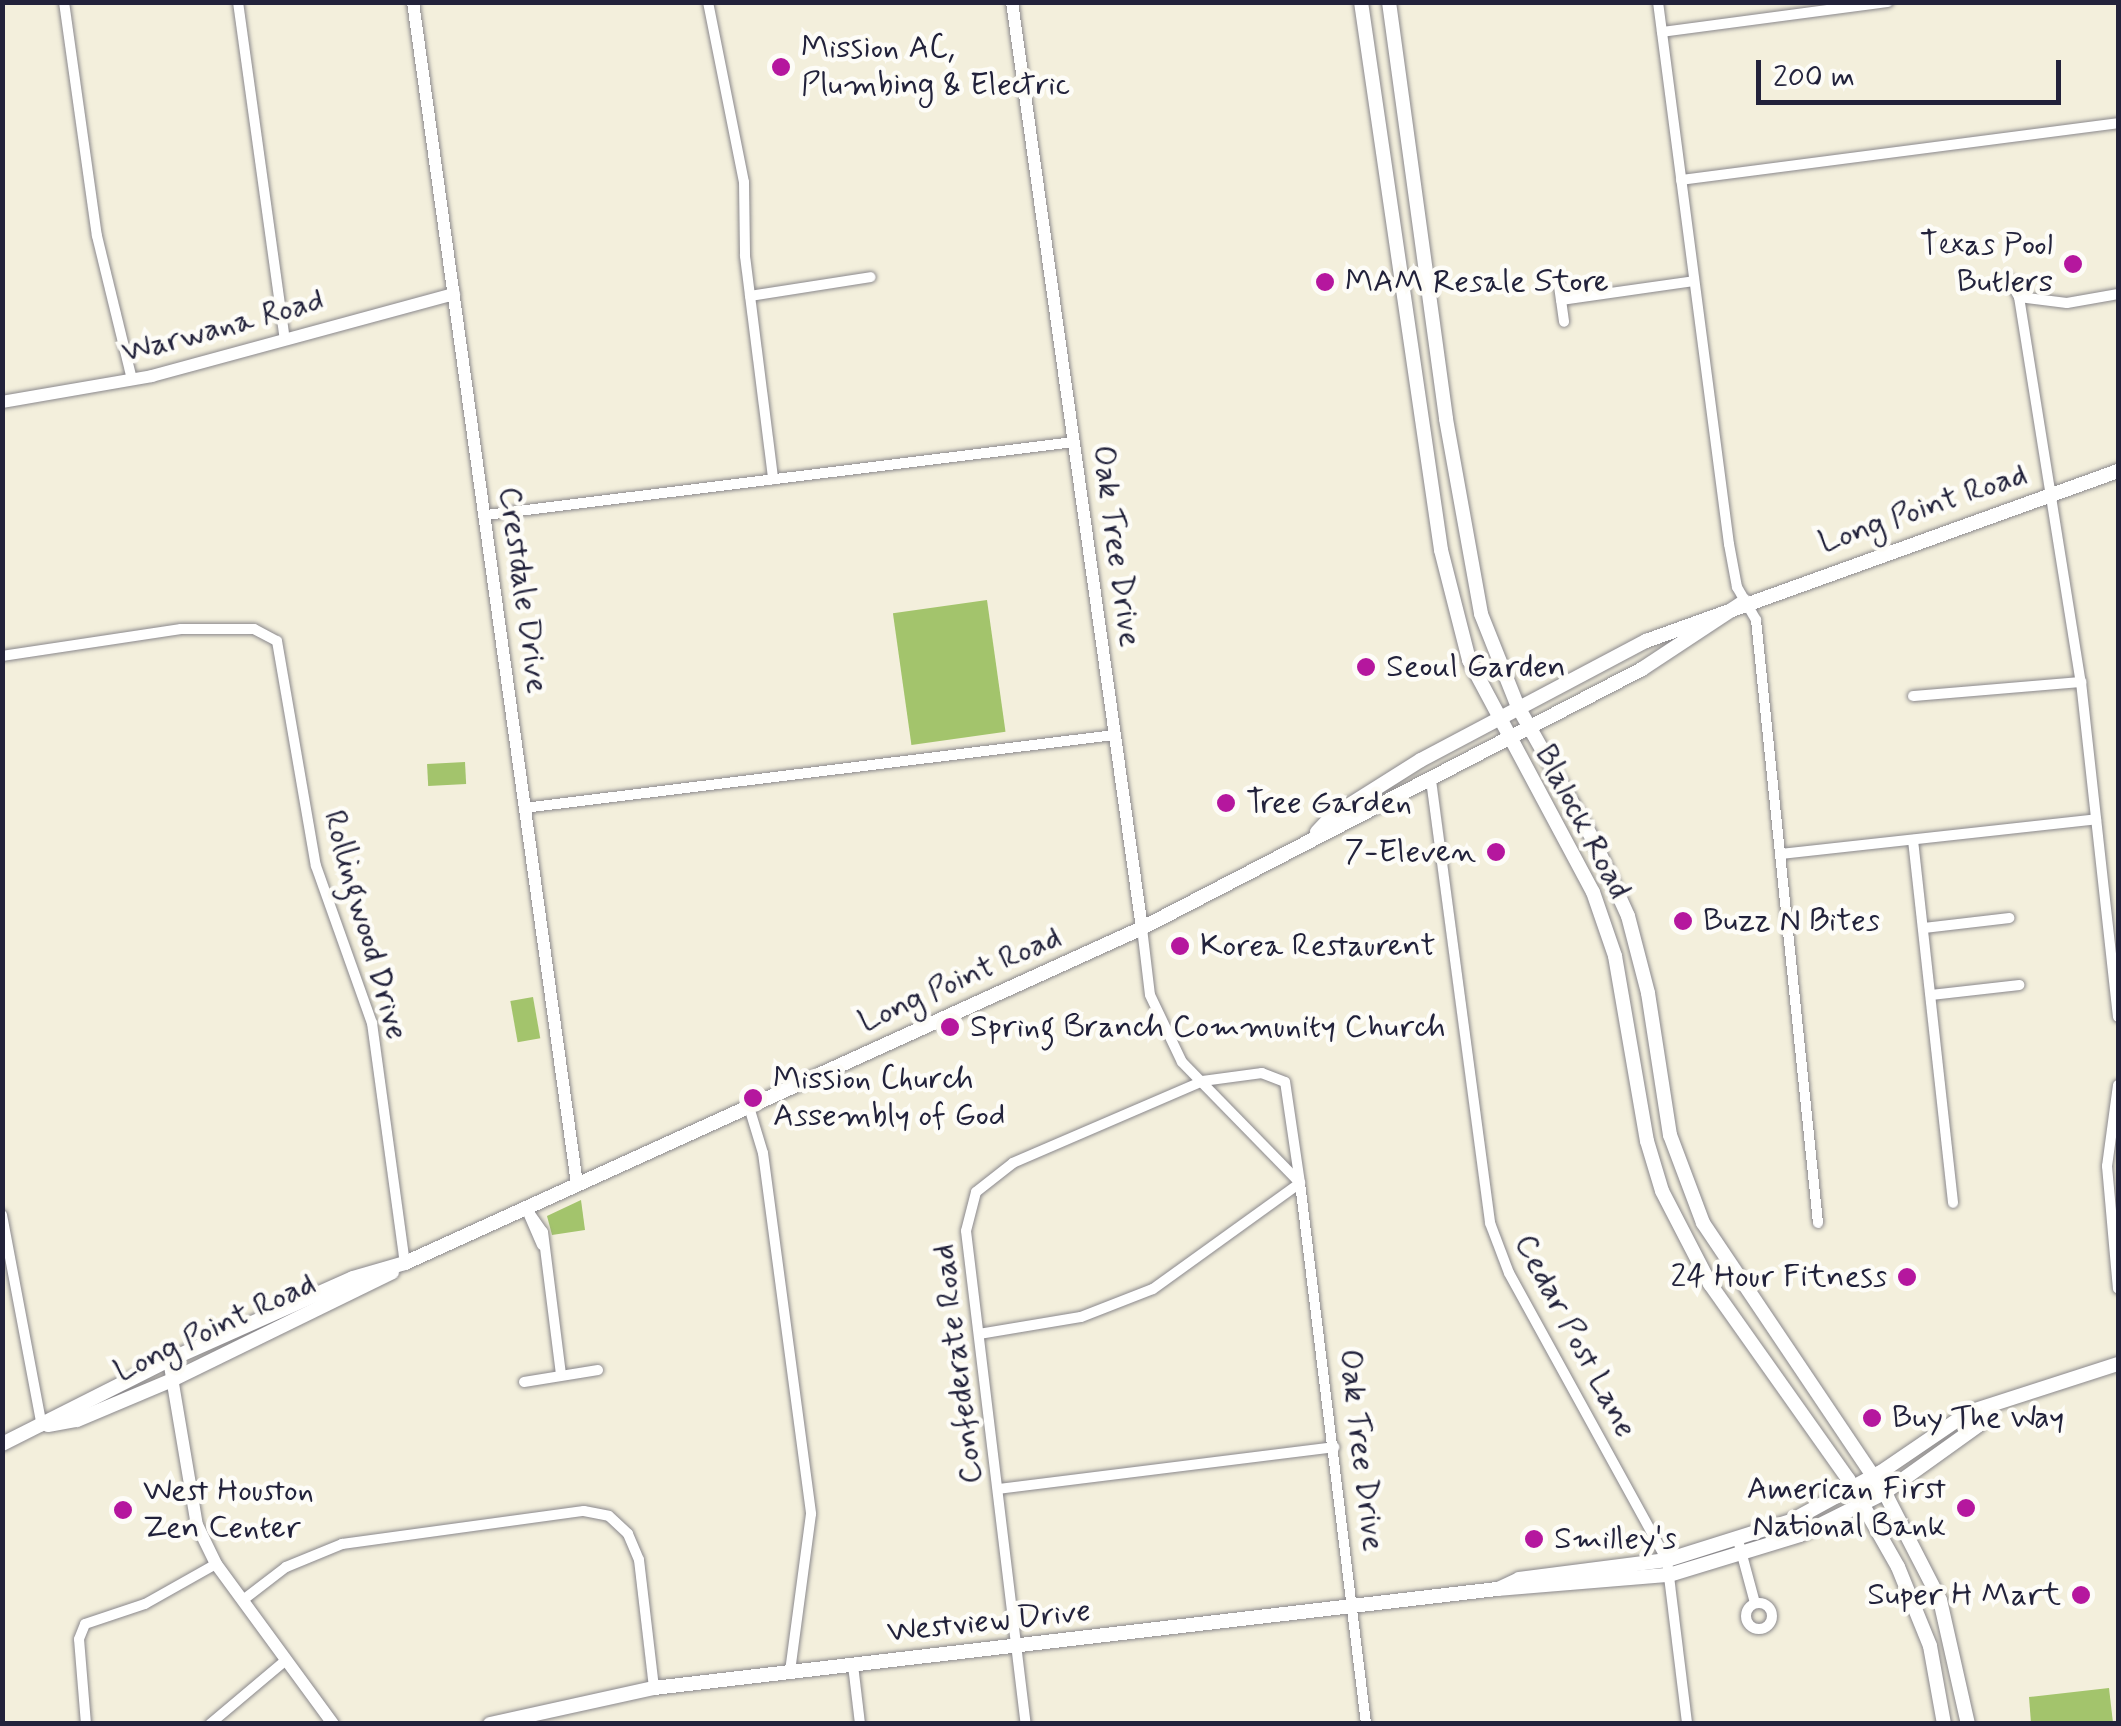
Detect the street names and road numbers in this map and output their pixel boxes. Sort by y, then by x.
street label: Warwana Road [118,282,328,372]
street label: Oak Tree Drive [1083,446,1149,646]
street label: Long Point Road [1814,455,2032,563]
street label: Crestdale Drive [490,486,556,694]
street label: Blalock Road [1526,739,1638,905]
street label: Rollingwood Drive [314,807,416,1043]
street label: Long Point Road [853,918,1067,1042]
street label: Cedar Post Lane [1506,1229,1644,1443]
street label: Confederate Road [924,1242,992,1486]
street label: Long Point Road [108,1265,322,1391]
street label: Oak Tree Drive [1330,1350,1392,1550]
street label: Westview Drive [887,1592,1091,1652]

